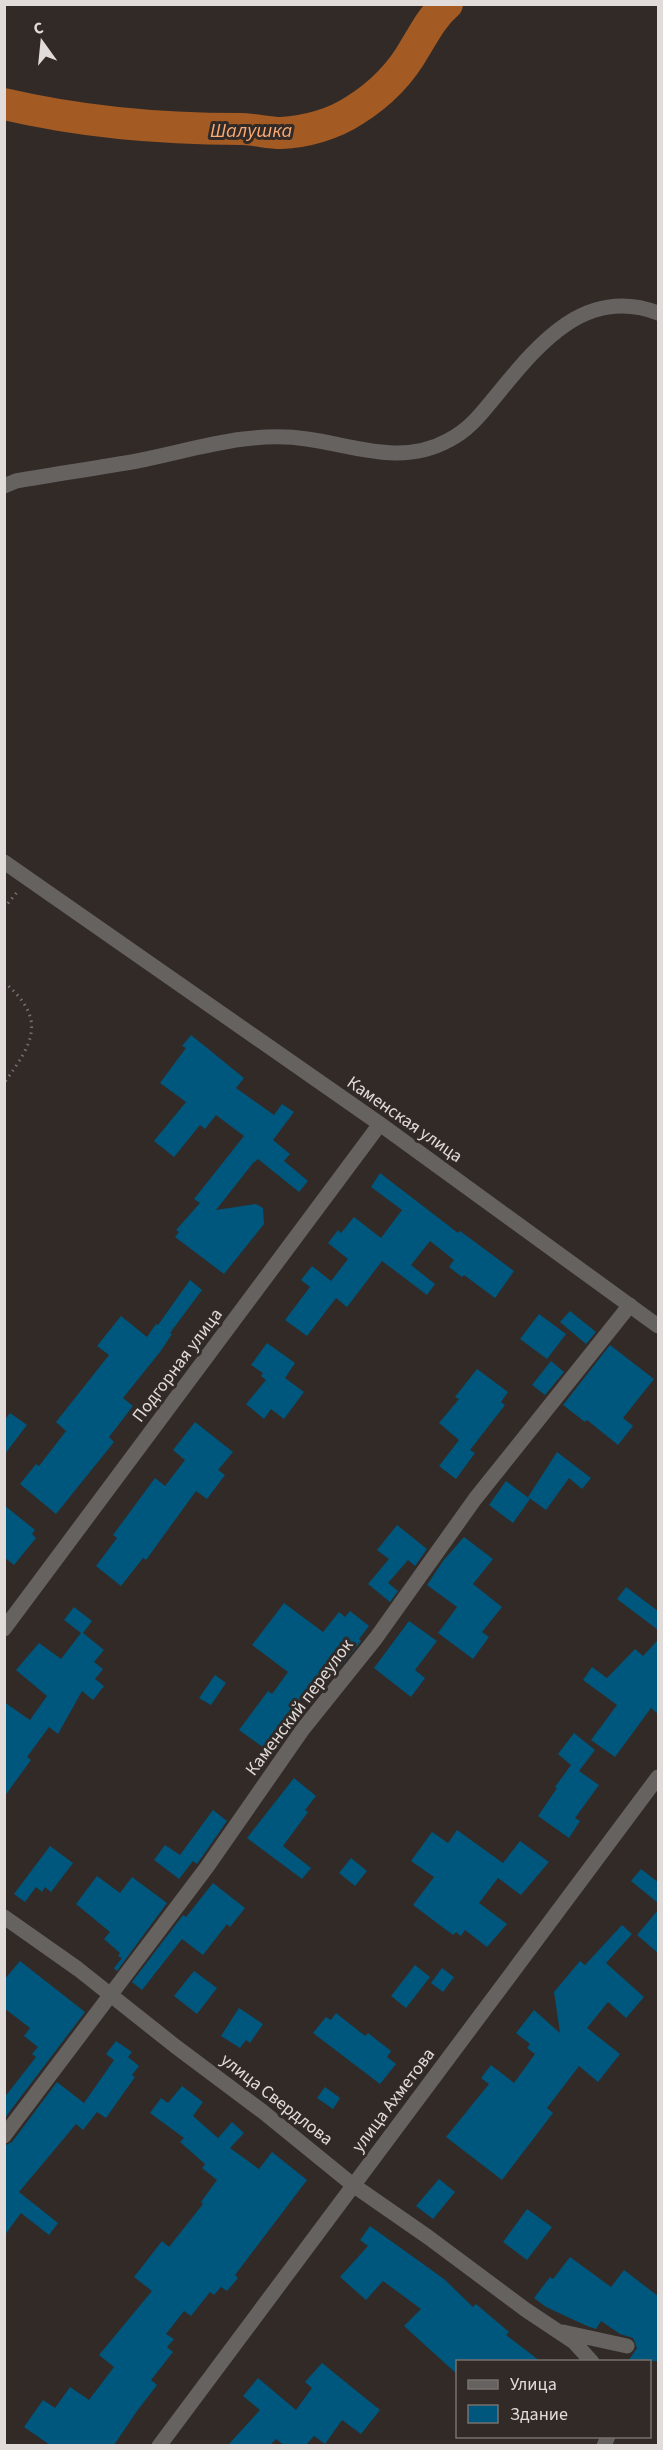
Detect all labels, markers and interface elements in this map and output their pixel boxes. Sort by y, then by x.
north arrow [12,12,72,72]
text: С [31,17,46,40]
water label: Шалушка [210,117,292,145]
street label: Каменская улица [342,1070,468,1169]
street label: Подгорная улица [126,1303,228,1427]
street label: Каменский переулок [240,1634,359,1781]
street label: улица Ахметова [346,2043,441,2158]
street label: улица Свердлова [215,2048,338,2151]
legend [456,2360,651,2438]
text: Улица [510,2372,557,2397]
text: Здание [510,2402,568,2427]

